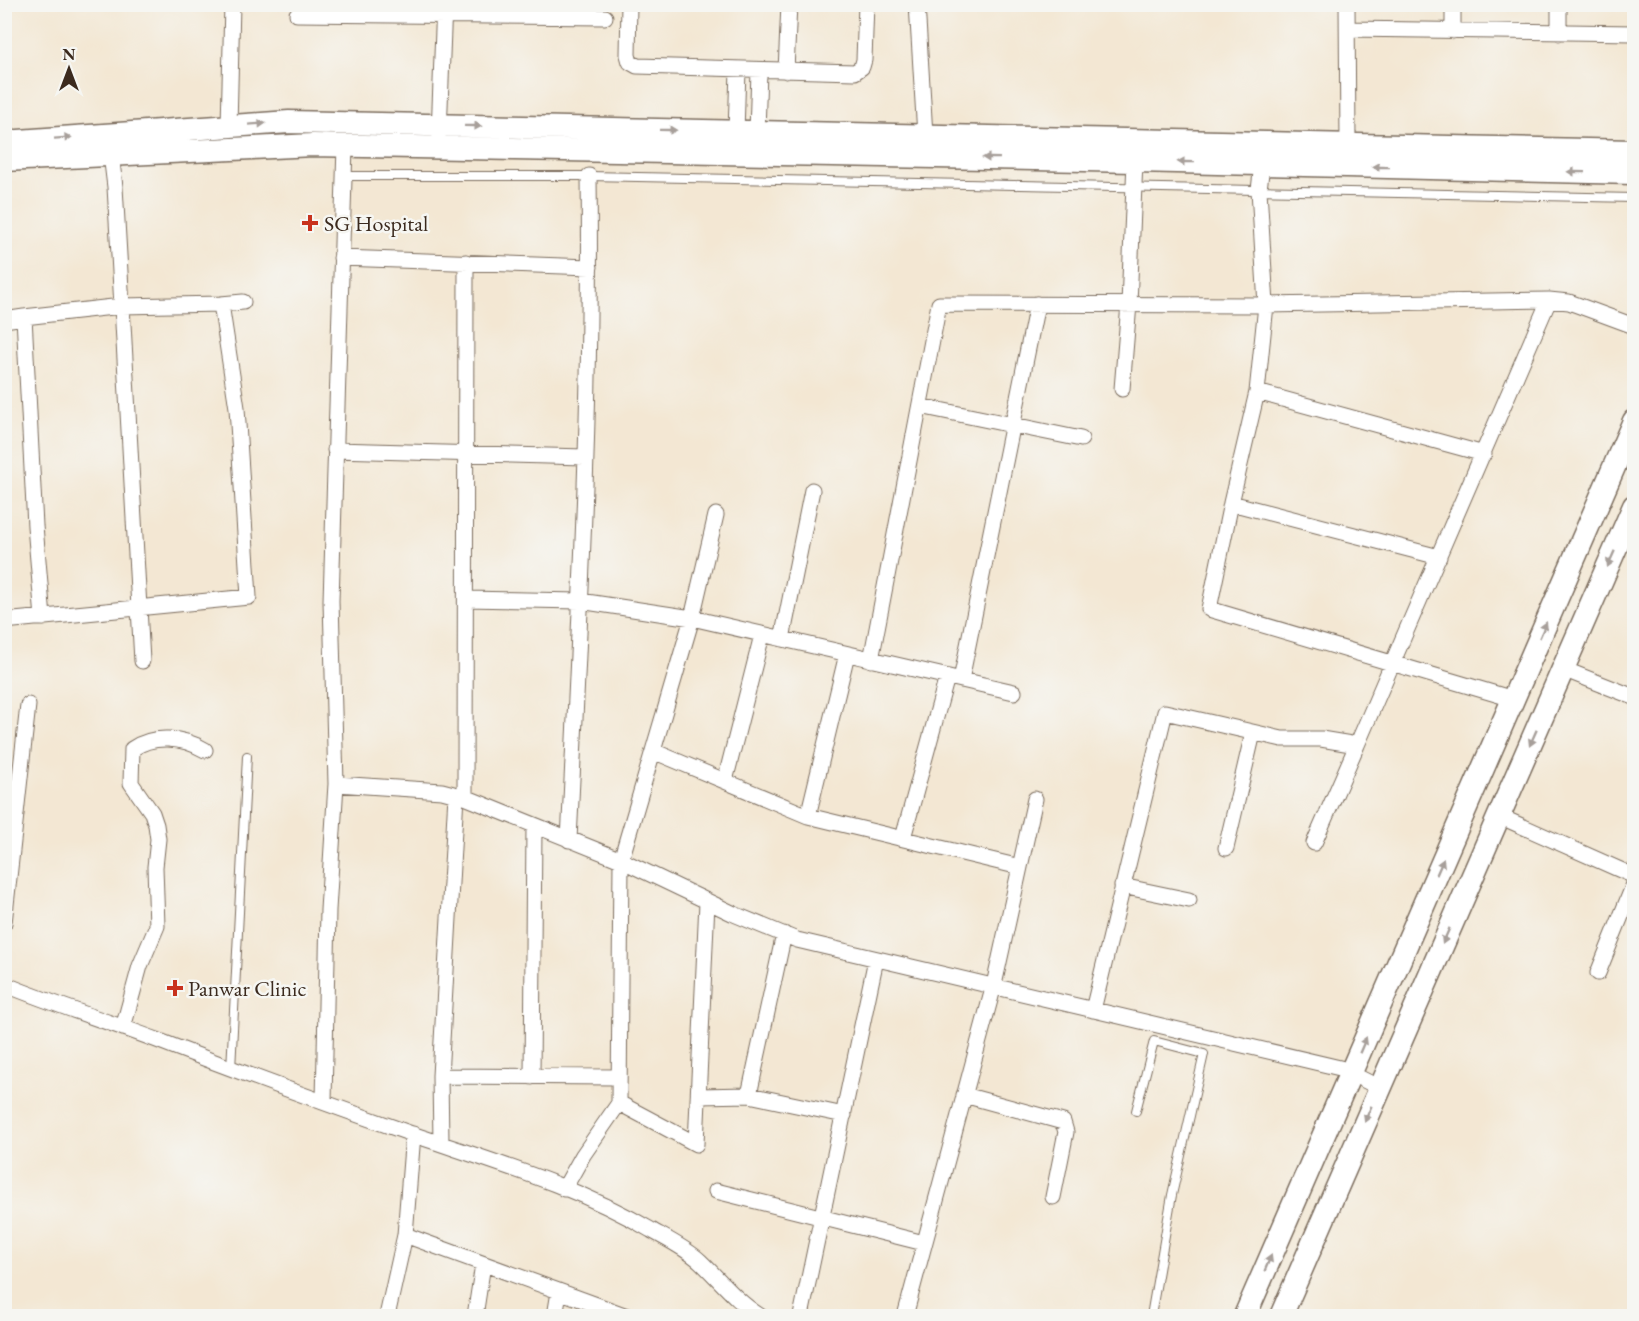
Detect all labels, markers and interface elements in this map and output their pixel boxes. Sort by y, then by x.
north arrow [39,39,99,99]
text: N [63,44,76,65]
one-way arrow [248,120,267,129]
one-way arrow [464,121,483,131]
one-way arrow [659,125,678,135]
one-way arrow [53,133,72,142]
one-way arrow [982,153,1001,163]
one-way arrow [1177,157,1196,167]
one-way arrow [1372,162,1391,172]
one-way arrow [1567,167,1586,177]
place label: SG Hospital [324,209,428,238]
marker: SG Hospital [301,214,319,232]
one-way arrow [1606,551,1616,569]
one-way arrow [1539,621,1548,639]
one-way arrow [1528,729,1537,747]
one-way arrow [1436,858,1445,875]
one-way arrow [1442,927,1451,944]
place label: Panwar Clinic [188,974,306,1003]
marker: Panwar Clinic [166,979,184,997]
one-way arrow [1358,1037,1367,1054]
one-way arrow [1363,1106,1373,1124]
one-way arrow [1264,1254,1273,1271]

